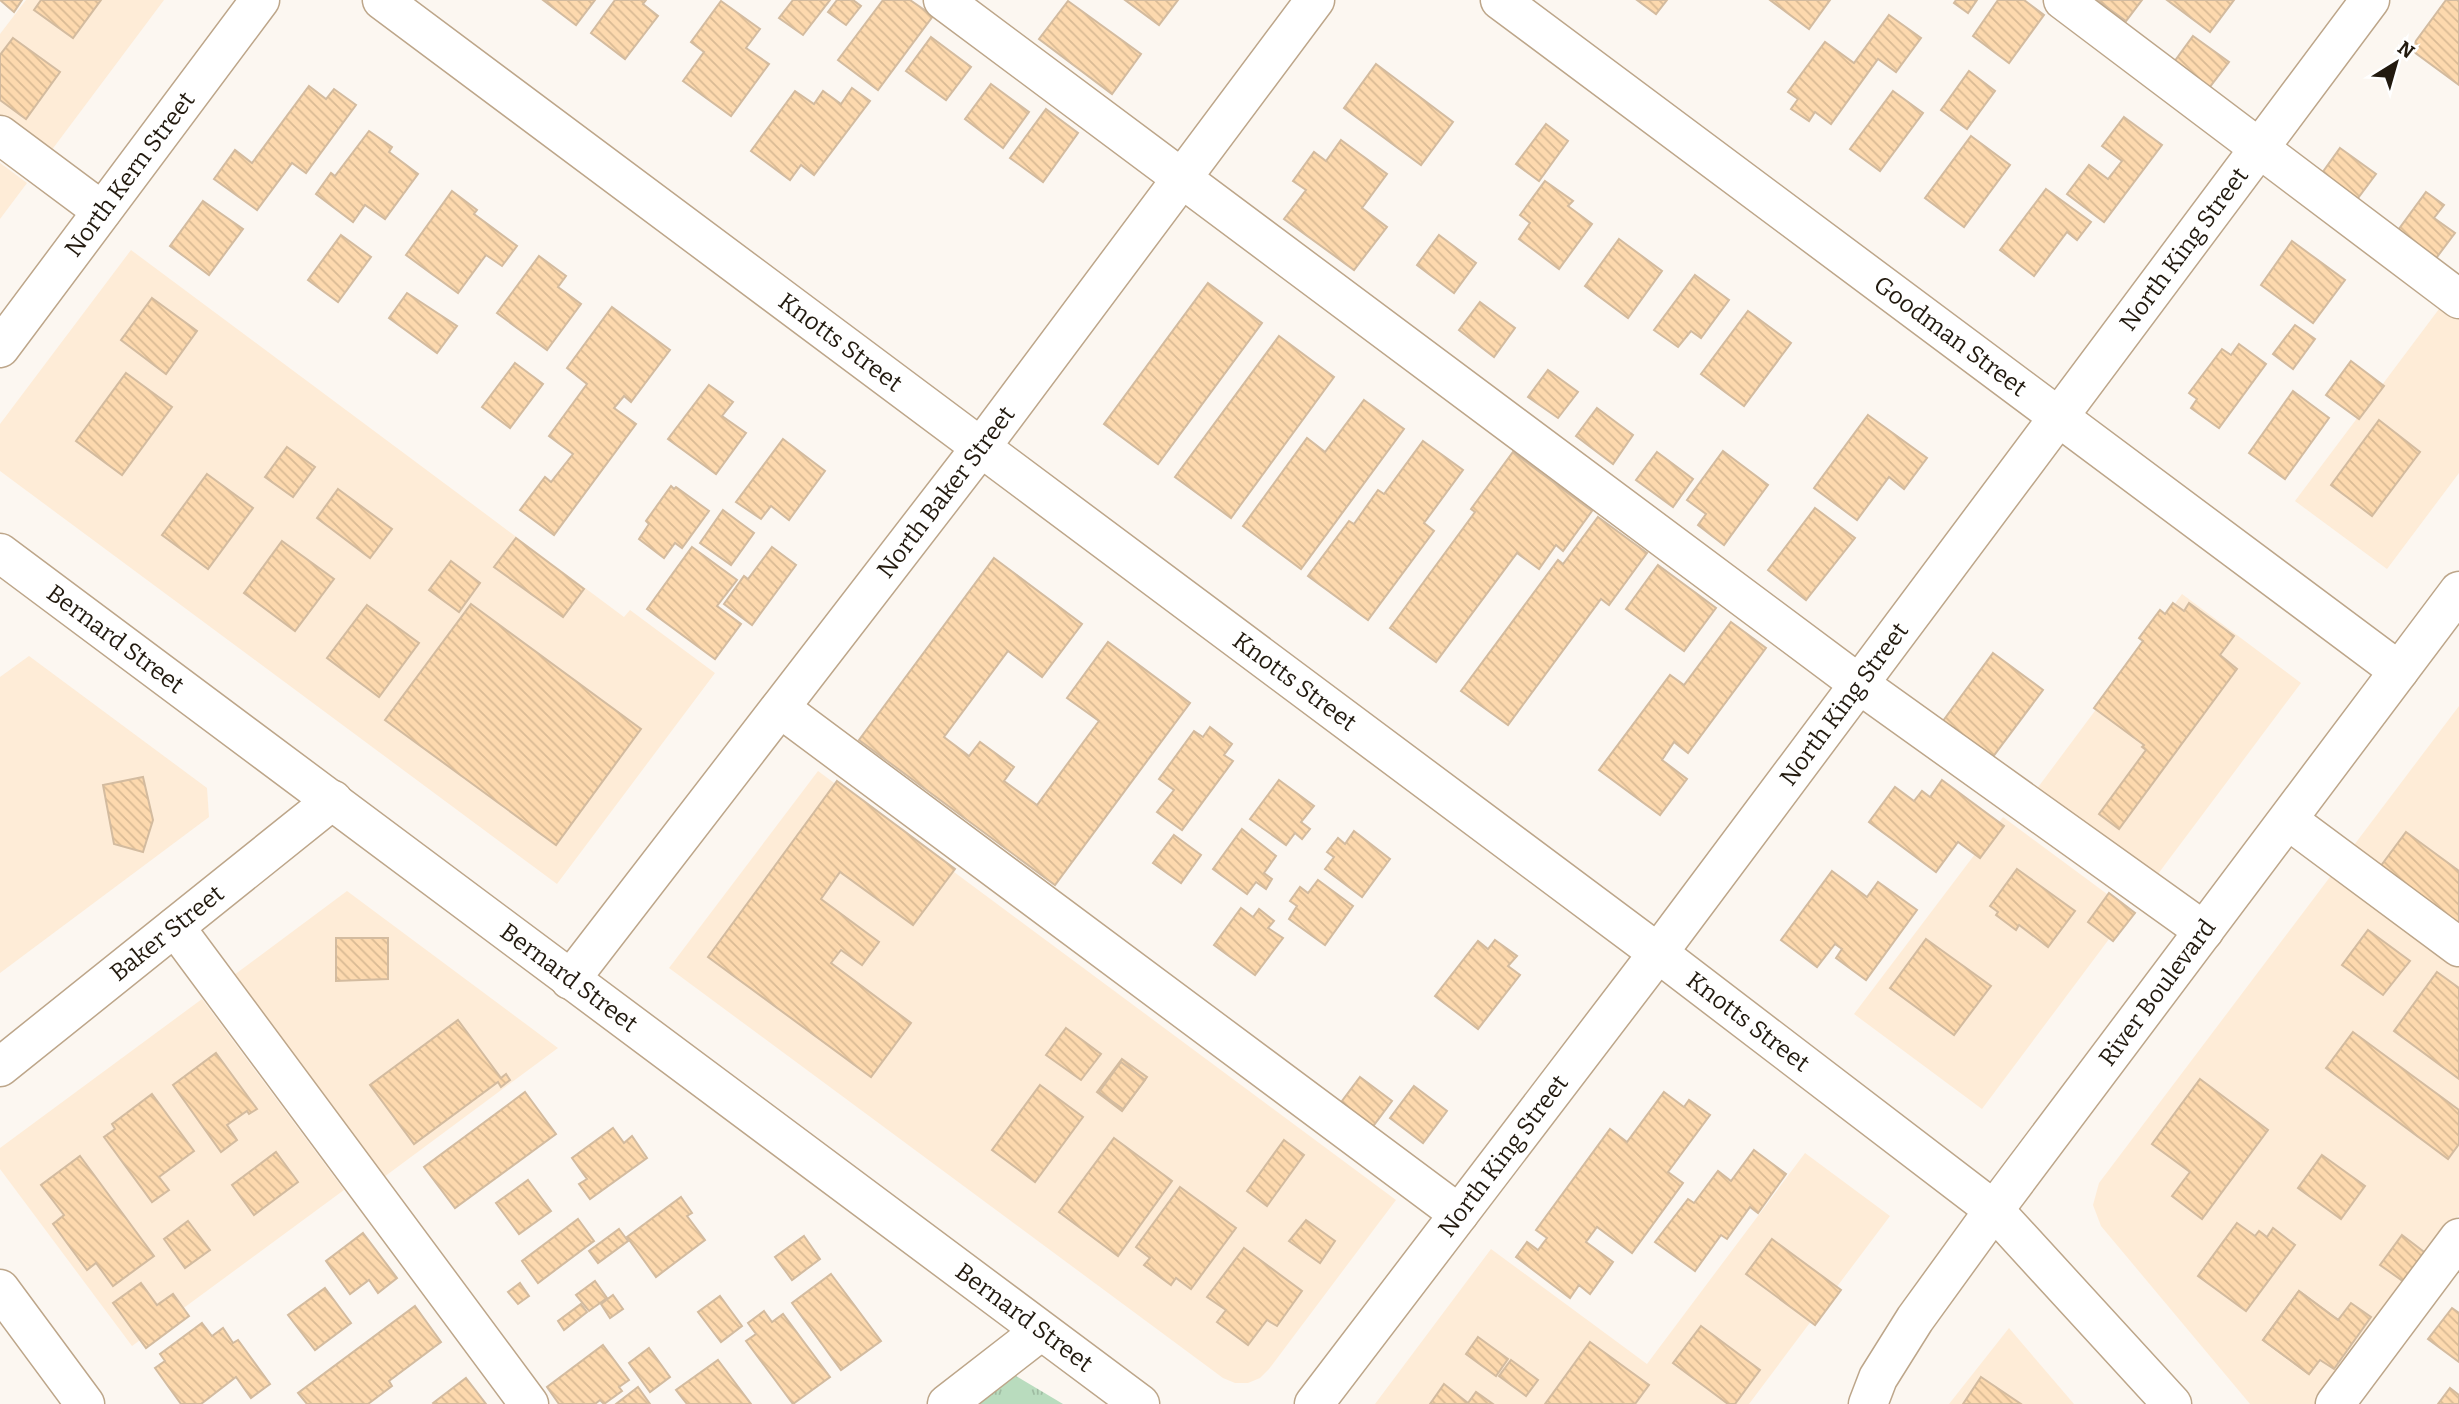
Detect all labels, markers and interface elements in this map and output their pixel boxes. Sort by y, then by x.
north arrow [2361,28,2431,98]
text: N [2393,36,2419,64]
street label: North Kern Street [59,86,201,262]
street label: North King Street [2114,162,2254,336]
street label: Goodman Street [1869,270,2032,402]
street label: Knotts Street [773,287,908,398]
street label: North Baker Street [871,401,1021,583]
street label: Bernard Street [41,579,190,700]
street label: North King Street [1774,617,1914,791]
street label: Knotts Street [1227,626,1362,737]
street label: Baker Street [105,879,229,987]
street label: River Boulevard [2093,914,2221,1071]
street label: Bernard Street [495,917,643,1038]
street label: Knotts Street [1681,966,1815,1078]
street label: North King Street [1433,1069,1574,1242]
street label: Bernard Street [950,1257,1098,1378]

